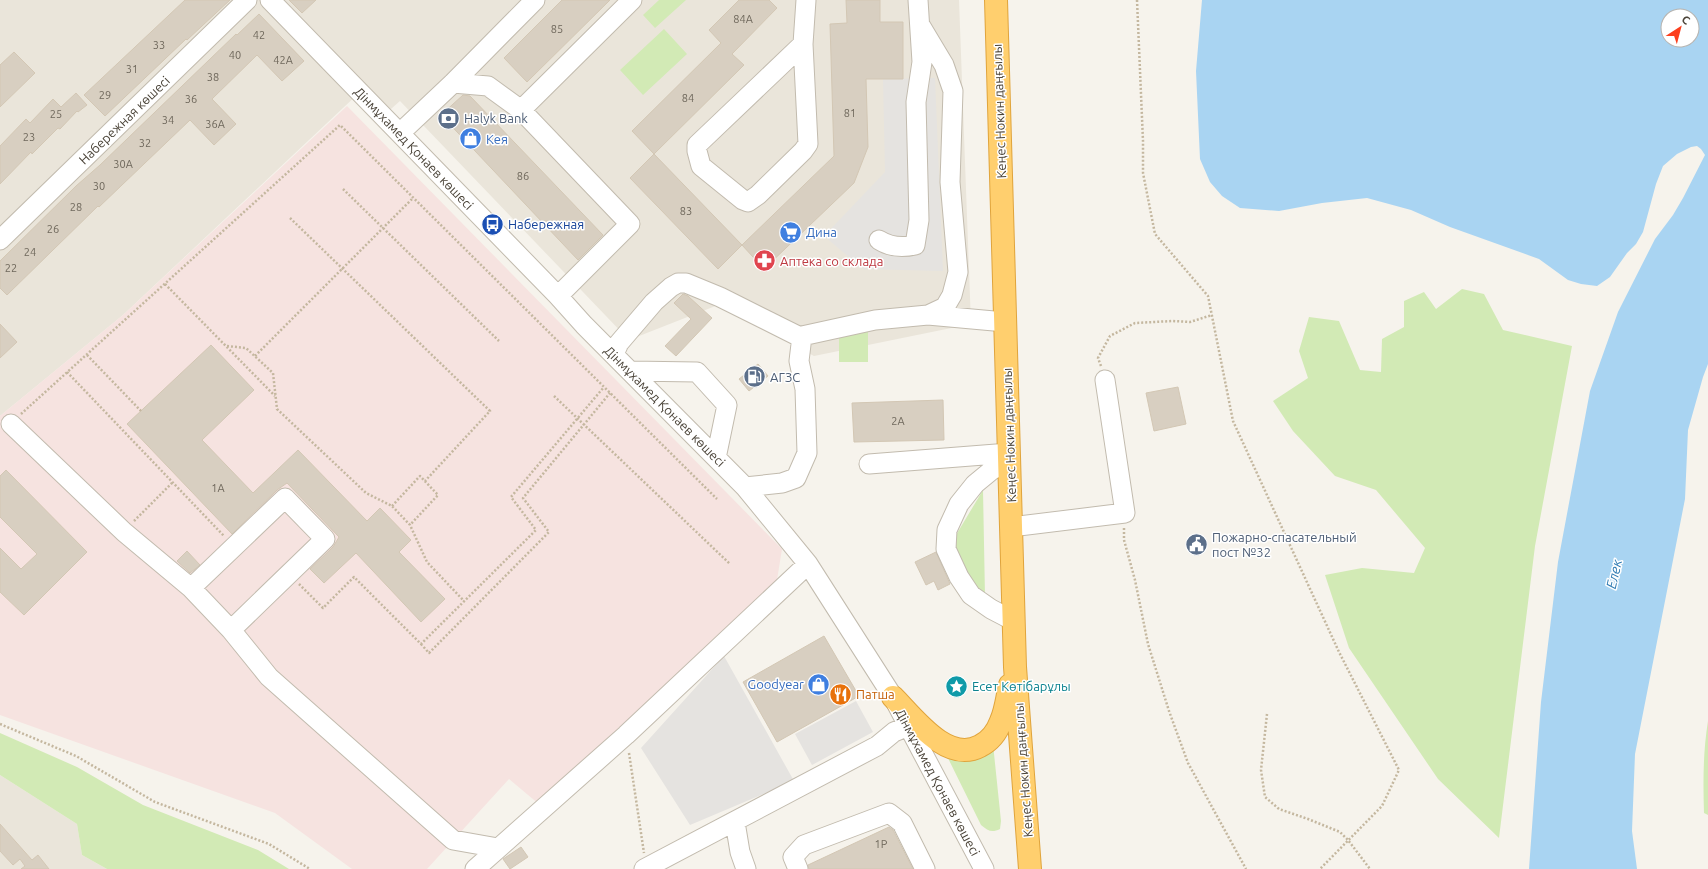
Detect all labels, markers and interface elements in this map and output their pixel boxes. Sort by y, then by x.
north arrow [1660,8,1700,48]
house number: 84А [733,13,754,25]
text: С [1680,13,1692,27]
house number: 85 [551,23,563,35]
house number: 42 [253,29,265,41]
house number: 33 [153,39,165,51]
street label: Кеңес Нокин даңғылы [990,43,1008,179]
house number: 40 [229,49,241,61]
house number: 42А [273,54,294,66]
house number: 31 [126,63,138,75]
house number: 38 [207,71,219,83]
street label: Набережная көшесі [76,73,172,167]
street label: Дінмұхамед Қонаев көшесі [352,84,476,212]
house number: 29 [99,89,111,101]
house number: 84 [682,92,694,104]
house number: 36 [185,93,197,105]
bank icon: Halyk Bank [436,105,462,131]
house number: 81 [844,107,856,119]
house number: 25 [50,108,62,120]
place label: Halyk Bank [464,111,528,125]
house number: 34 [162,114,174,126]
house number: 36А [205,118,226,130]
shop icon: Кея [458,126,484,152]
house number: 23 [23,131,35,143]
place label: Кея [486,132,508,146]
house number: 32 [139,137,151,149]
house number: 30А [113,158,134,170]
house number: 86 [517,170,529,182]
house number: 30 [93,180,105,192]
house number: 28 [70,201,82,213]
house number: 83 [680,205,692,217]
bus stop icon: Набережная [480,211,506,237]
place label: Набережная [508,217,584,231]
supermarket icon: Дина [778,219,804,245]
house number: 26 [47,223,59,235]
place label: Дина [806,225,837,239]
house number: 24 [24,246,36,258]
pharmacy icon: Аптека со склада [752,248,778,274]
place label: Аптека со склада [780,254,883,268]
house number: 22 [5,262,17,274]
street label: Дінмұхамед Қонаев көшесі [602,343,728,469]
fuel station icon: АГЗС [741,364,767,390]
street label: Кеңес Нокин даңғылы [1000,367,1018,503]
place label: АГЗС [770,370,800,384]
house number: 2А [891,415,906,427]
house number: 1А [211,482,226,494]
place label: Пожарно-спасательный пост №32 [1212,530,1357,559]
public building icon: Пожарно-спасательный пост №32 [1184,531,1210,557]
water label: Елек [1603,557,1625,590]
shop icon: Goodyear [806,671,832,697]
place icon: Есет Көтібарұлы [943,673,969,699]
place label: Goodyear [748,677,804,691]
place label: Есет Көтібарұлы [972,679,1071,693]
restaurant icon: Патша [827,681,853,707]
place label: Патша [856,687,895,701]
street label: Кеңес Нокин даңғылы [1011,702,1035,838]
street label: Дінмұхамед Қонаев көшесі [893,706,983,858]
house number: 1Р [875,838,888,850]

